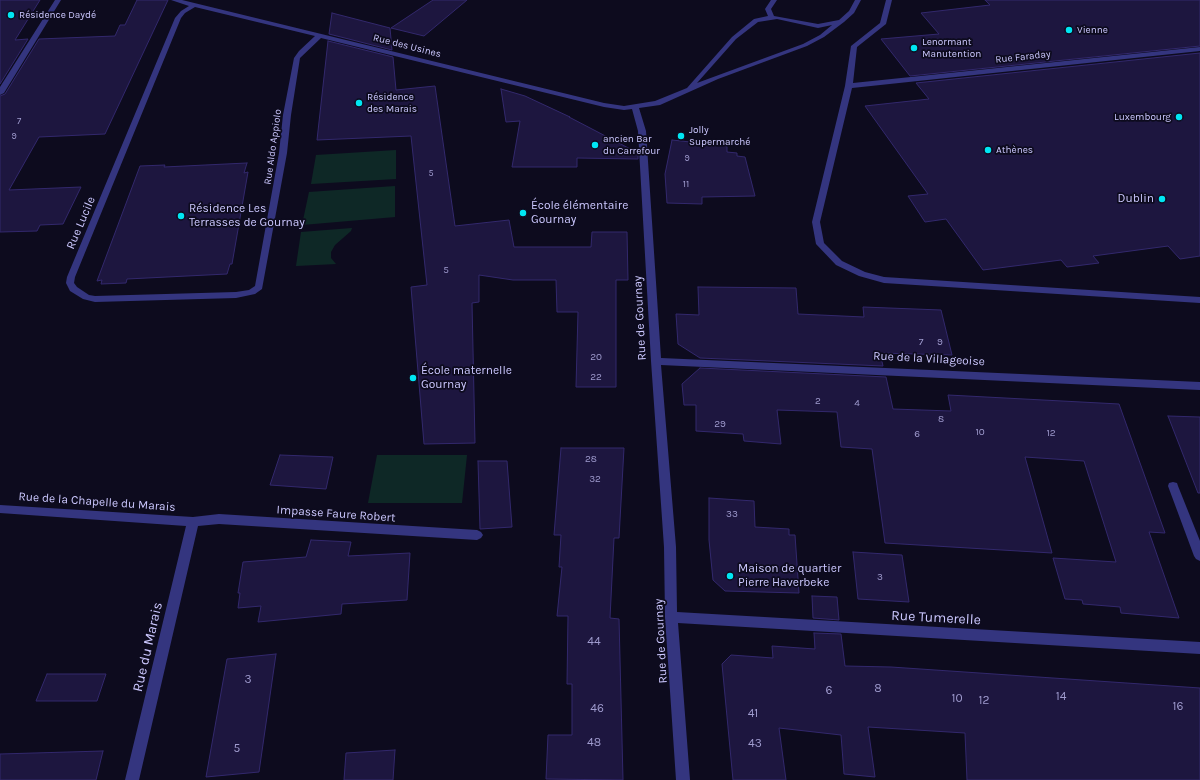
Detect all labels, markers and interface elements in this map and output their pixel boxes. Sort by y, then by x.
place label: Résidence Daydé [19,9,96,21]
marker: Résidence Daydé [6,10,16,20]
place label: Vienne [1077,24,1108,36]
marker: Vienne [1064,25,1074,35]
street label: Rue des Usines [372,32,442,60]
place label: Lenormant Manutention [922,36,981,60]
marker: Lenormant Manutention [909,43,919,53]
street label: Rue Faraday [995,48,1051,66]
place label: Résidence des Marais [367,91,417,114]
marker: Résidence des Marais [354,98,364,108]
street label: Rue Aldo Appiolo [262,108,284,186]
place label: Luxembourg [1114,111,1171,123]
marker: Luxembourg [1174,112,1184,122]
house number: 7 [17,116,21,126]
place label: Jolly Supermarché [689,124,750,148]
house number: 9 [11,131,17,141]
marker: Jolly Supermarché [676,131,686,141]
place label: ancien Bar du Carrefour [603,133,660,156]
marker: ancien Bar du Carrefour [590,140,600,150]
place label: Athènes [996,144,1033,156]
marker: Athènes [983,145,993,155]
house number: 9 [684,153,690,163]
house number: 5 [428,168,434,178]
house number: 11 [683,178,689,190]
place label: Dublin [1118,192,1154,206]
marker: Dublin [1157,194,1167,204]
street label: Rue Lucile [63,195,99,251]
place label: École élémentaire Gournay [531,199,628,227]
place label: Résidence Les Terrasses de Gournay [189,202,305,230]
marker: École élémentaire Gournay [518,208,528,218]
marker: Résidence Les Terrasses de Gournay [176,211,186,221]
house number: 5 [443,264,449,276]
street label: Rue de Gournay [631,275,649,361]
house number: 7 [919,336,923,348]
house number: 9 [937,336,943,348]
street label: Rue de la Villageoise [873,349,985,369]
house number: 20 [590,351,602,363]
place label: École maternelle Gournay [421,364,512,392]
house number: 22 [590,371,602,383]
marker: École maternelle Gournay [408,373,418,383]
house number: 2 [815,395,821,407]
house number: 4 [854,397,860,409]
house number: 8 [938,413,944,425]
house number: 29 [714,418,726,430]
house number: 10 [975,426,985,438]
house number: 12 [1046,427,1056,439]
house number: 6 [914,428,920,440]
house number: 28 [585,453,597,465]
house number: 32 [589,473,601,485]
street label: Rue de la Chapelle du Marais [18,489,176,515]
street label: Impasse Faure Robert [276,503,396,525]
house number: 33 [726,508,738,520]
place label: Maison de quartier Pierre Haverbeke [738,562,841,590]
marker: Maison de quartier Pierre Haverbeke [725,571,735,581]
house number: 3 [877,571,883,583]
street label: Rue de Gournay [652,598,670,684]
street label: Rue du Marais [130,601,166,693]
street label: Rue Tumerelle [891,607,981,629]
house number: 44 [587,635,601,649]
house number: 3 [244,673,252,687]
house number: 8 [874,682,882,696]
house number: 6 [826,684,832,698]
house number: 14 [1056,690,1066,704]
house number: 10 [951,692,963,706]
house number: 12 [979,694,989,708]
house number: 16 [1173,700,1183,714]
house number: 46 [590,702,604,716]
house number: 41 [748,707,758,721]
house number: 48 [587,736,601,750]
house number: 43 [748,737,762,751]
house number: 5 [234,742,240,756]

